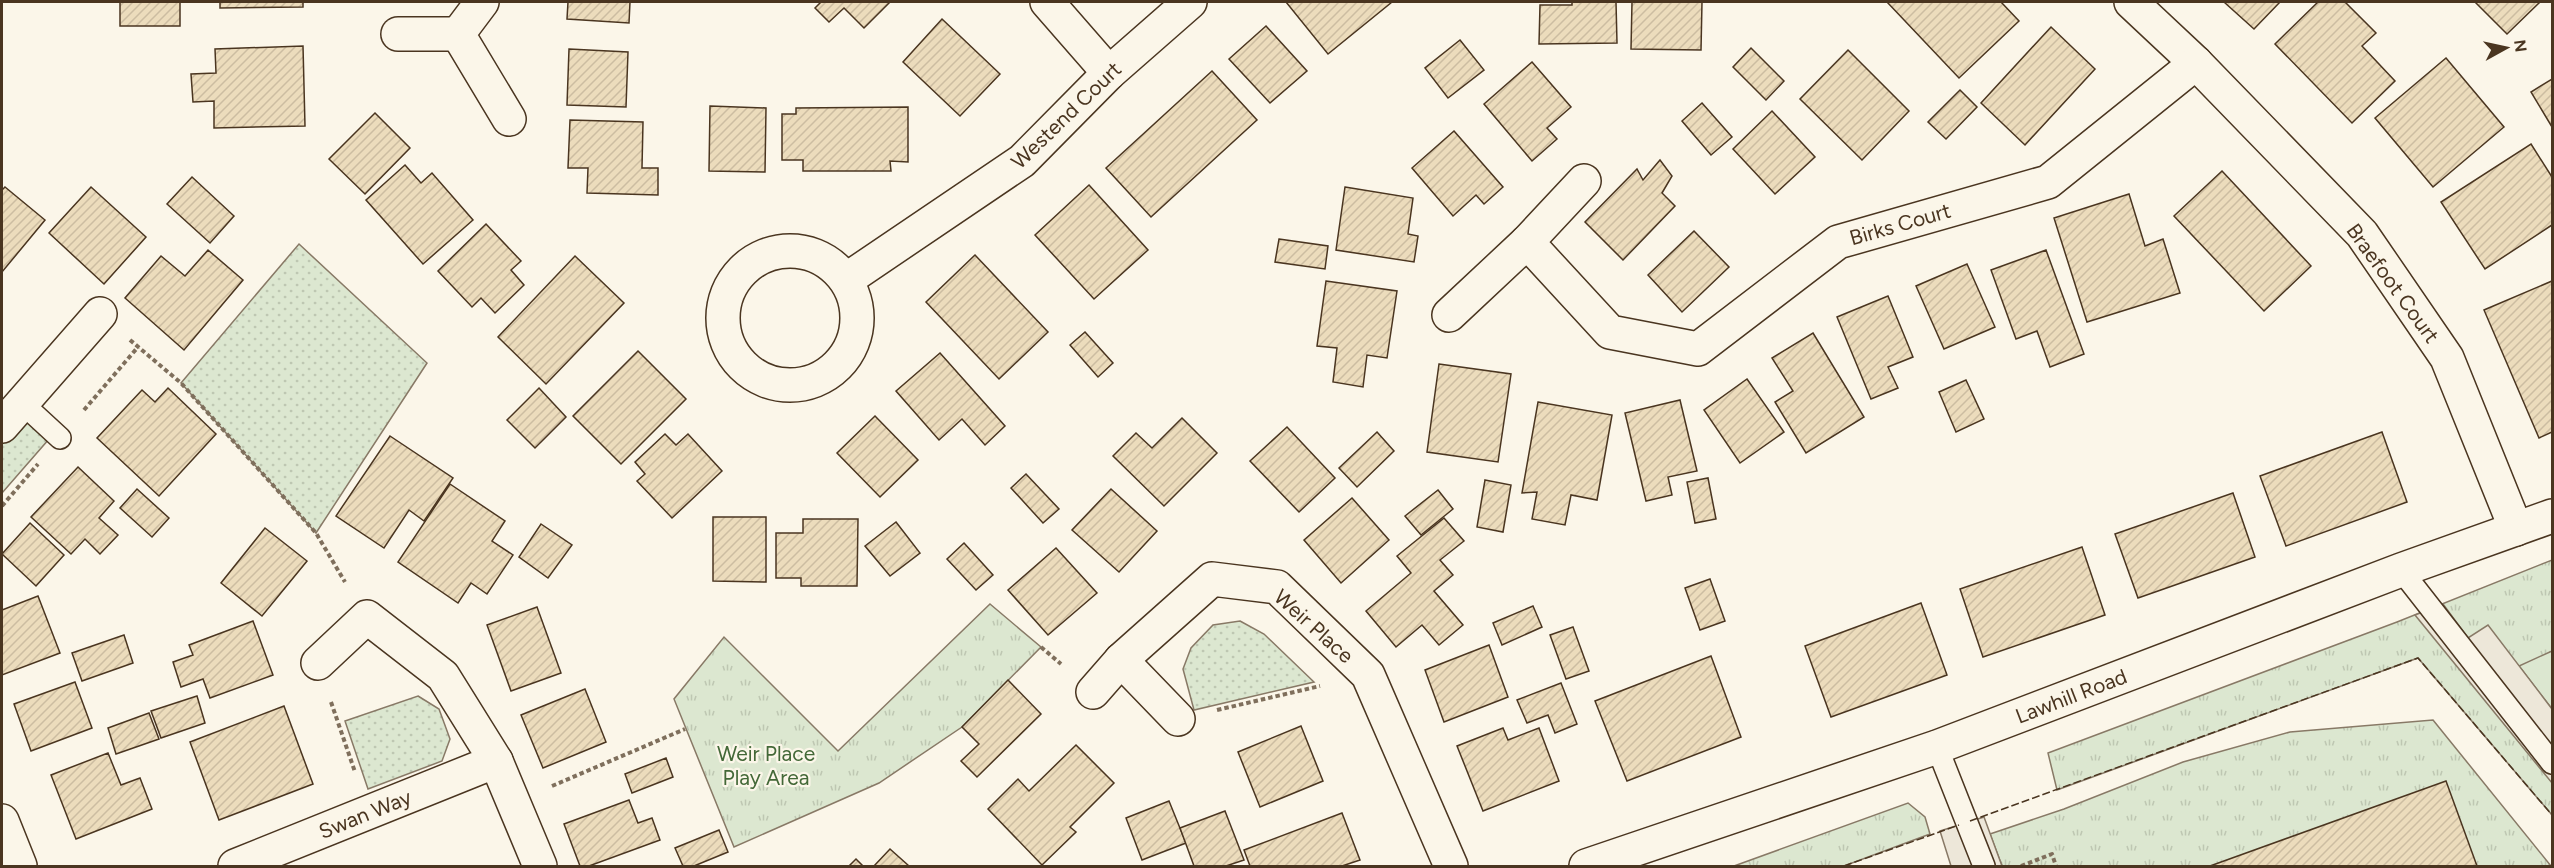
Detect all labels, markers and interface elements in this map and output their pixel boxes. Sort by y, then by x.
north arrow [2476,18,2536,78]
text: N [2510,39,2531,53]
street label: Westend Court [1006,56,1126,174]
street label: Birks Court [1847,198,1954,250]
street label: Braefoot Court [2341,218,2445,348]
street label: Weir Place [1269,584,1359,668]
street label: Lawhill Road [2012,663,2130,729]
park label: Weir Place Play Area [717,741,815,790]
street label: Swan Way [315,784,415,844]

